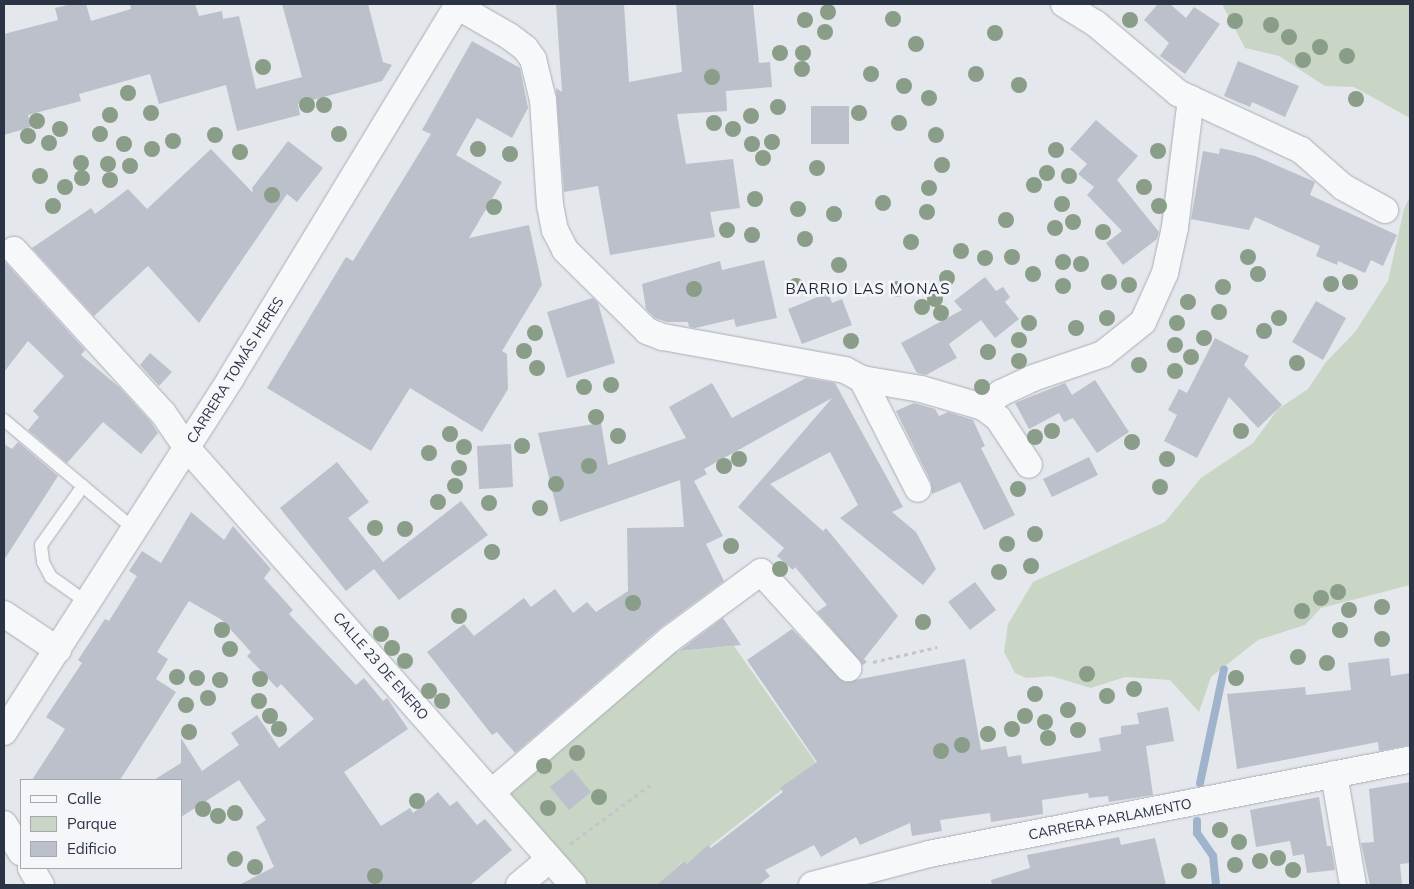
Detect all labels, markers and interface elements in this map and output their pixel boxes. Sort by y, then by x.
district label: BARRIO LAS MONAS [783,280,953,298]
street label: CARRERA TOMÁS HERES [183,294,287,446]
street label: CALLE 23 DE ENERO [330,609,432,723]
legend [20,779,182,869]
text: Calle [67,789,101,808]
street label: CARRERA PARLAMENTO [1027,795,1193,843]
text: Parque [67,814,117,833]
text: Edificio [67,839,117,858]

